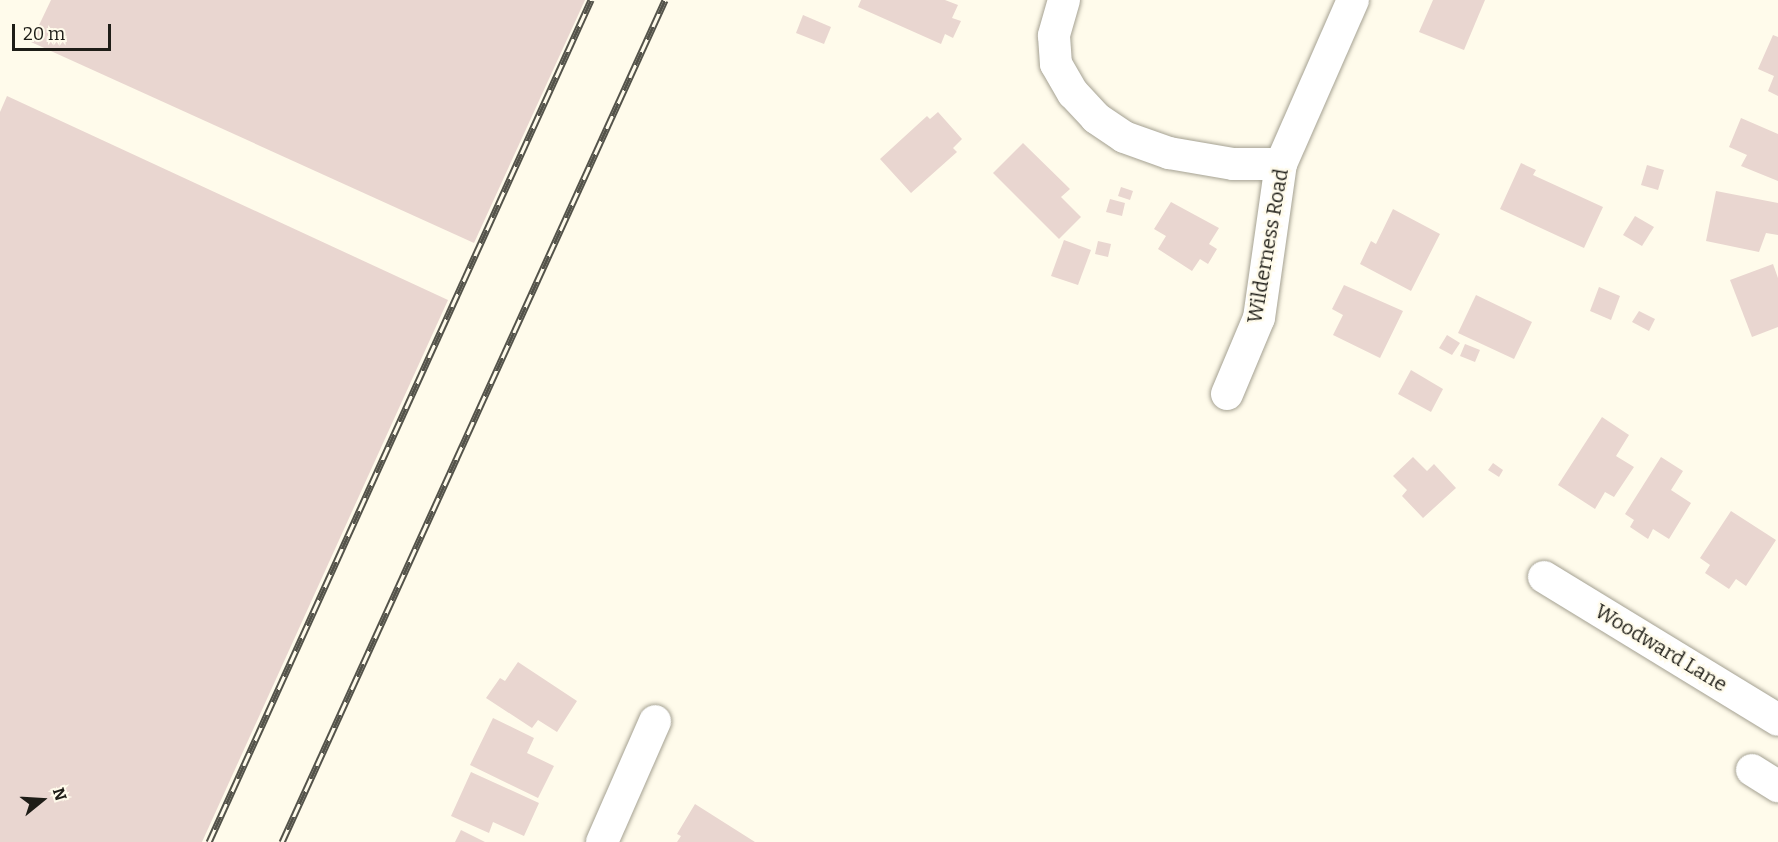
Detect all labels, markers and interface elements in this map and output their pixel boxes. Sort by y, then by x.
scale bar [15,12,114,50]
text: 20 m [23,23,65,45]
street label: Wilderness Road [1243,167,1293,325]
street label: Woodward Lane [1591,599,1731,697]
north arrow [12,770,72,830]
text: N [49,785,71,803]

